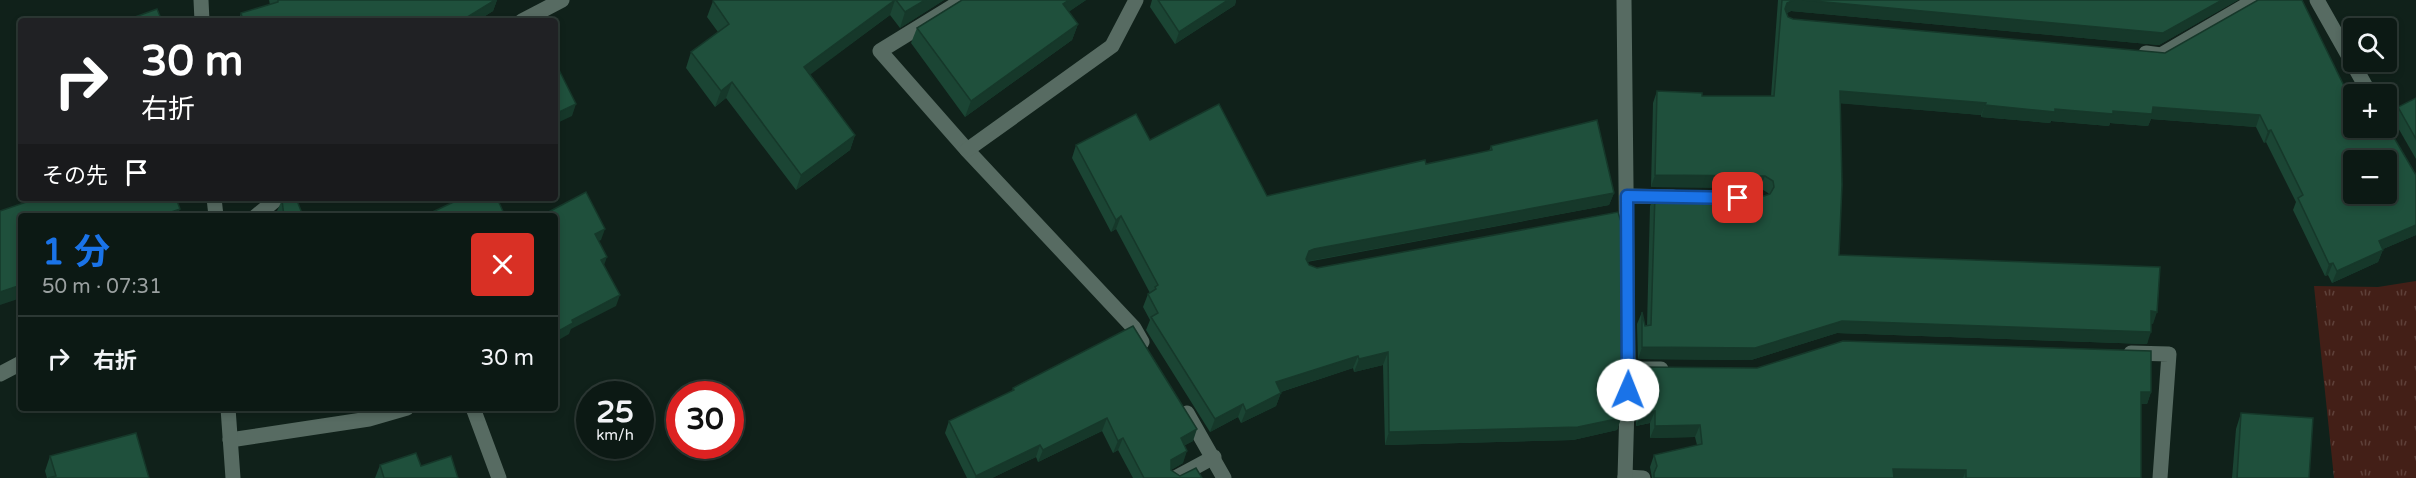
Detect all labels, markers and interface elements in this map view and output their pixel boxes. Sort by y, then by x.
map controls [2343,18,2397,204]
button: search [2343,18,2397,72]
text: 30 m [141,36,243,87]
icon: right [42,42,120,120]
button: + [2343,84,2397,138]
text: 右折 [141,93,195,126]
button: − [2343,150,2397,204]
icon: arrive [120,156,153,189]
text: その先 [42,163,108,189]
pin [1712,172,1763,223]
icon: arrive [1721,181,1754,214]
text: 1 分 [42,231,110,274]
button: close [471,233,534,296]
text: 50 m · 07:31 [42,275,162,299]
icon: right [42,342,75,375]
text: 30 m [480,345,534,371]
text: 右折 [93,348,137,374]
position arrow [1596,358,1660,422]
speed limit sign: 30 [666,381,744,459]
text: 25 [596,394,634,431]
text: km/h [596,426,634,444]

